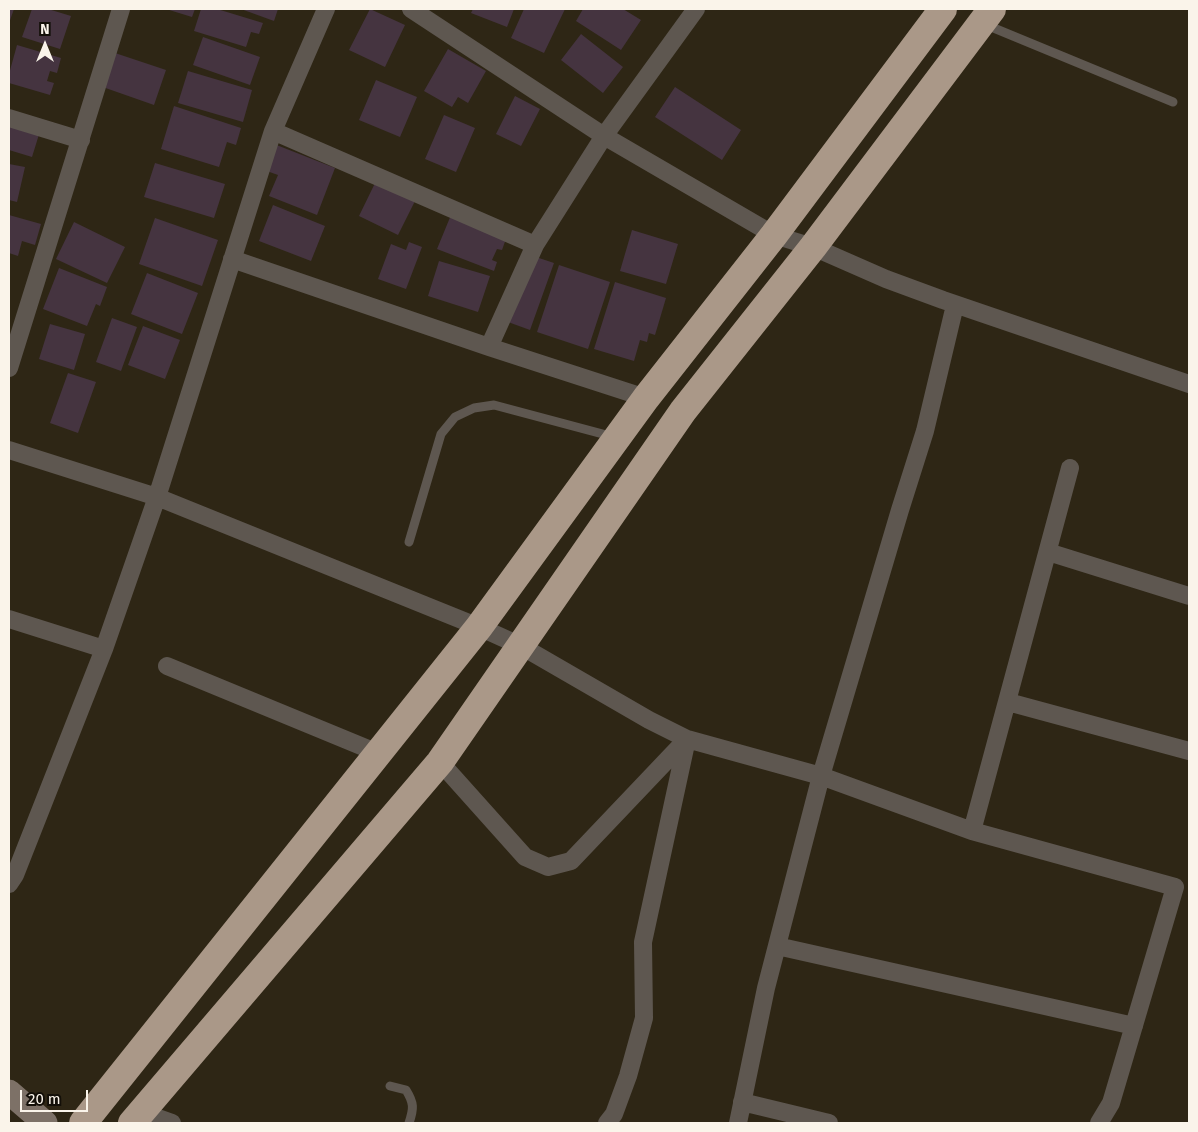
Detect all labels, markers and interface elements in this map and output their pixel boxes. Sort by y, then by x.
north arrow [20,20,70,70]
text: N [40,21,50,38]
scale bar [22,1080,90,1112]
text: 20 m [28,1090,61,1108]

